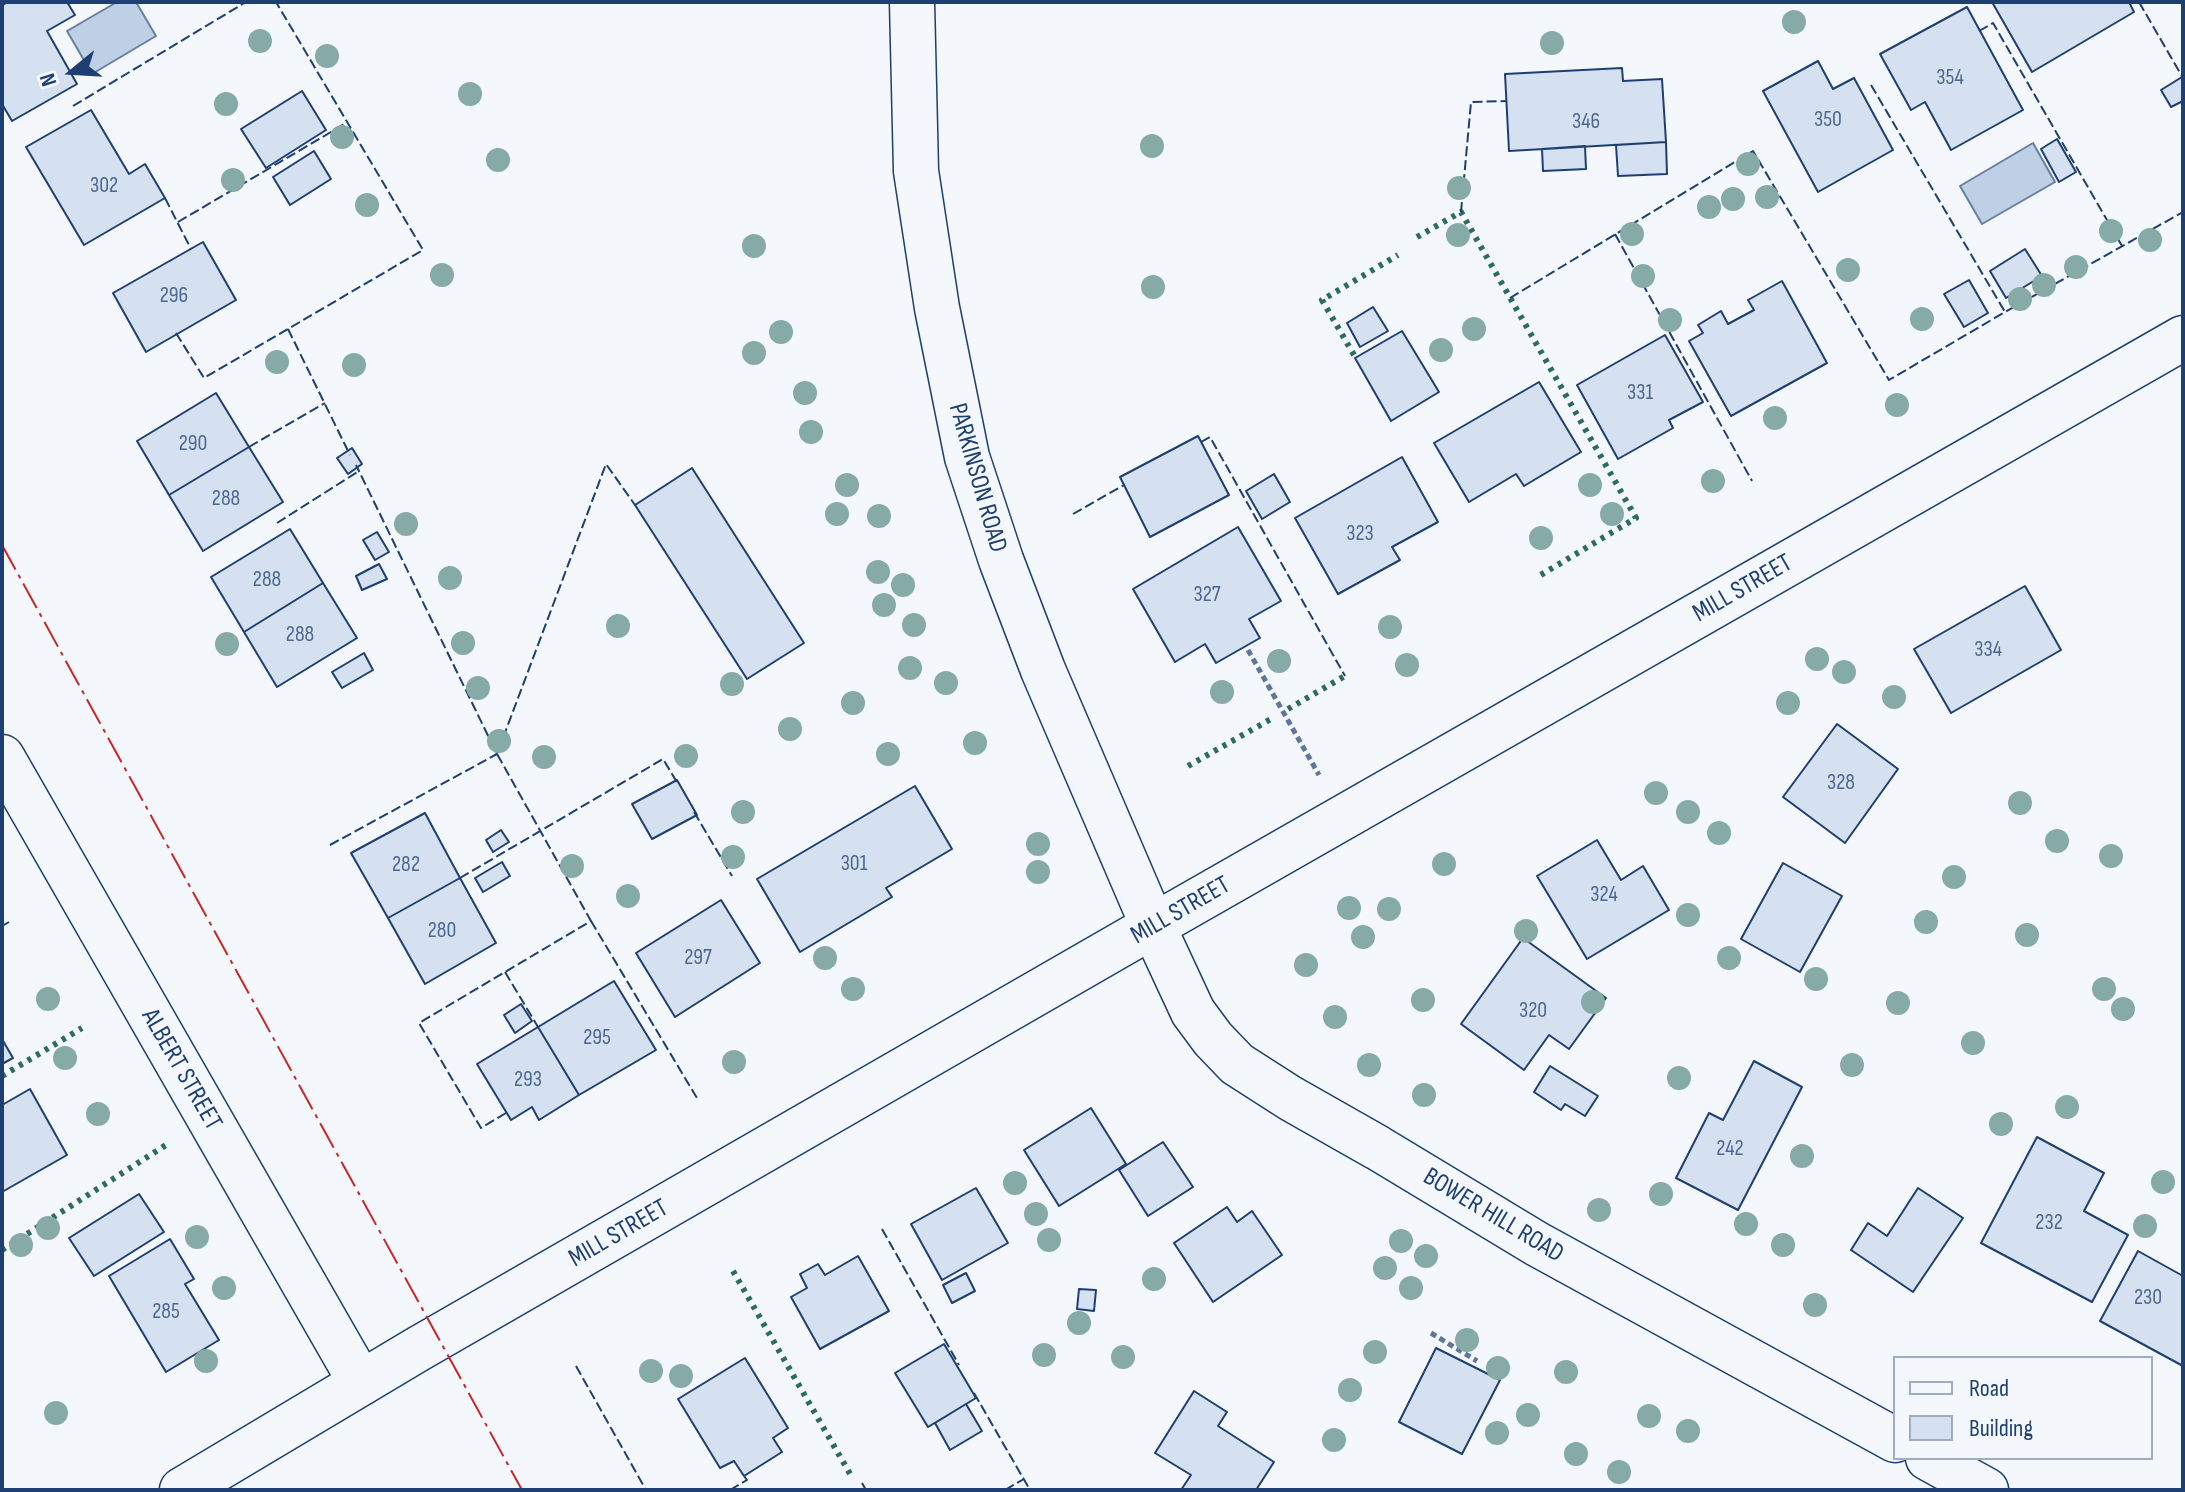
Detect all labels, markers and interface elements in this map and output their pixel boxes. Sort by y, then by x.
north arrow [32,32,112,112]
house number: 354 [1936,65,1964,91]
text: N [34,70,63,89]
house number: 350 [1814,107,1842,133]
house number: 346 [1572,109,1600,135]
house number: 302 [90,173,118,199]
house number: 296 [160,283,188,309]
house number: 331 [1627,380,1653,406]
street label: PARKINSON ROAD [941,400,1013,556]
house number: 290 [179,431,207,457]
house number: 288 [212,486,240,512]
house number: 323 [1346,521,1374,547]
street label: MILL STREET [1688,548,1798,630]
house number: 288 [253,567,281,593]
house number: 327 [1193,582,1221,608]
house number: 288 [286,622,314,648]
house number: 334 [1974,637,2002,663]
house number: 328 [1827,770,1855,796]
house number: 301 [841,851,867,877]
house number: 282 [392,852,420,878]
street label: MILL STREET [1126,870,1236,952]
house number: 324 [1590,882,1618,908]
house number: 280 [428,918,456,944]
house number: 297 [684,945,712,971]
house number: 320 [1519,998,1547,1024]
street label: ALBERT STREET [134,1004,228,1136]
house number: 295 [583,1025,611,1051]
house number: 293 [514,1067,542,1093]
house number: 242 [1716,1136,1744,1162]
street label: BOWER HILL ROAD [1417,1162,1569,1270]
street label: MILL STREET [564,1193,674,1275]
house number: 232 [2035,1210,2063,1236]
house number: 230 [2134,1285,2162,1311]
house number: 285 [152,1299,180,1325]
legend [1893,1356,2153,1460]
text: Road [1969,1374,2009,1403]
text: Building [1969,1414,2033,1443]

